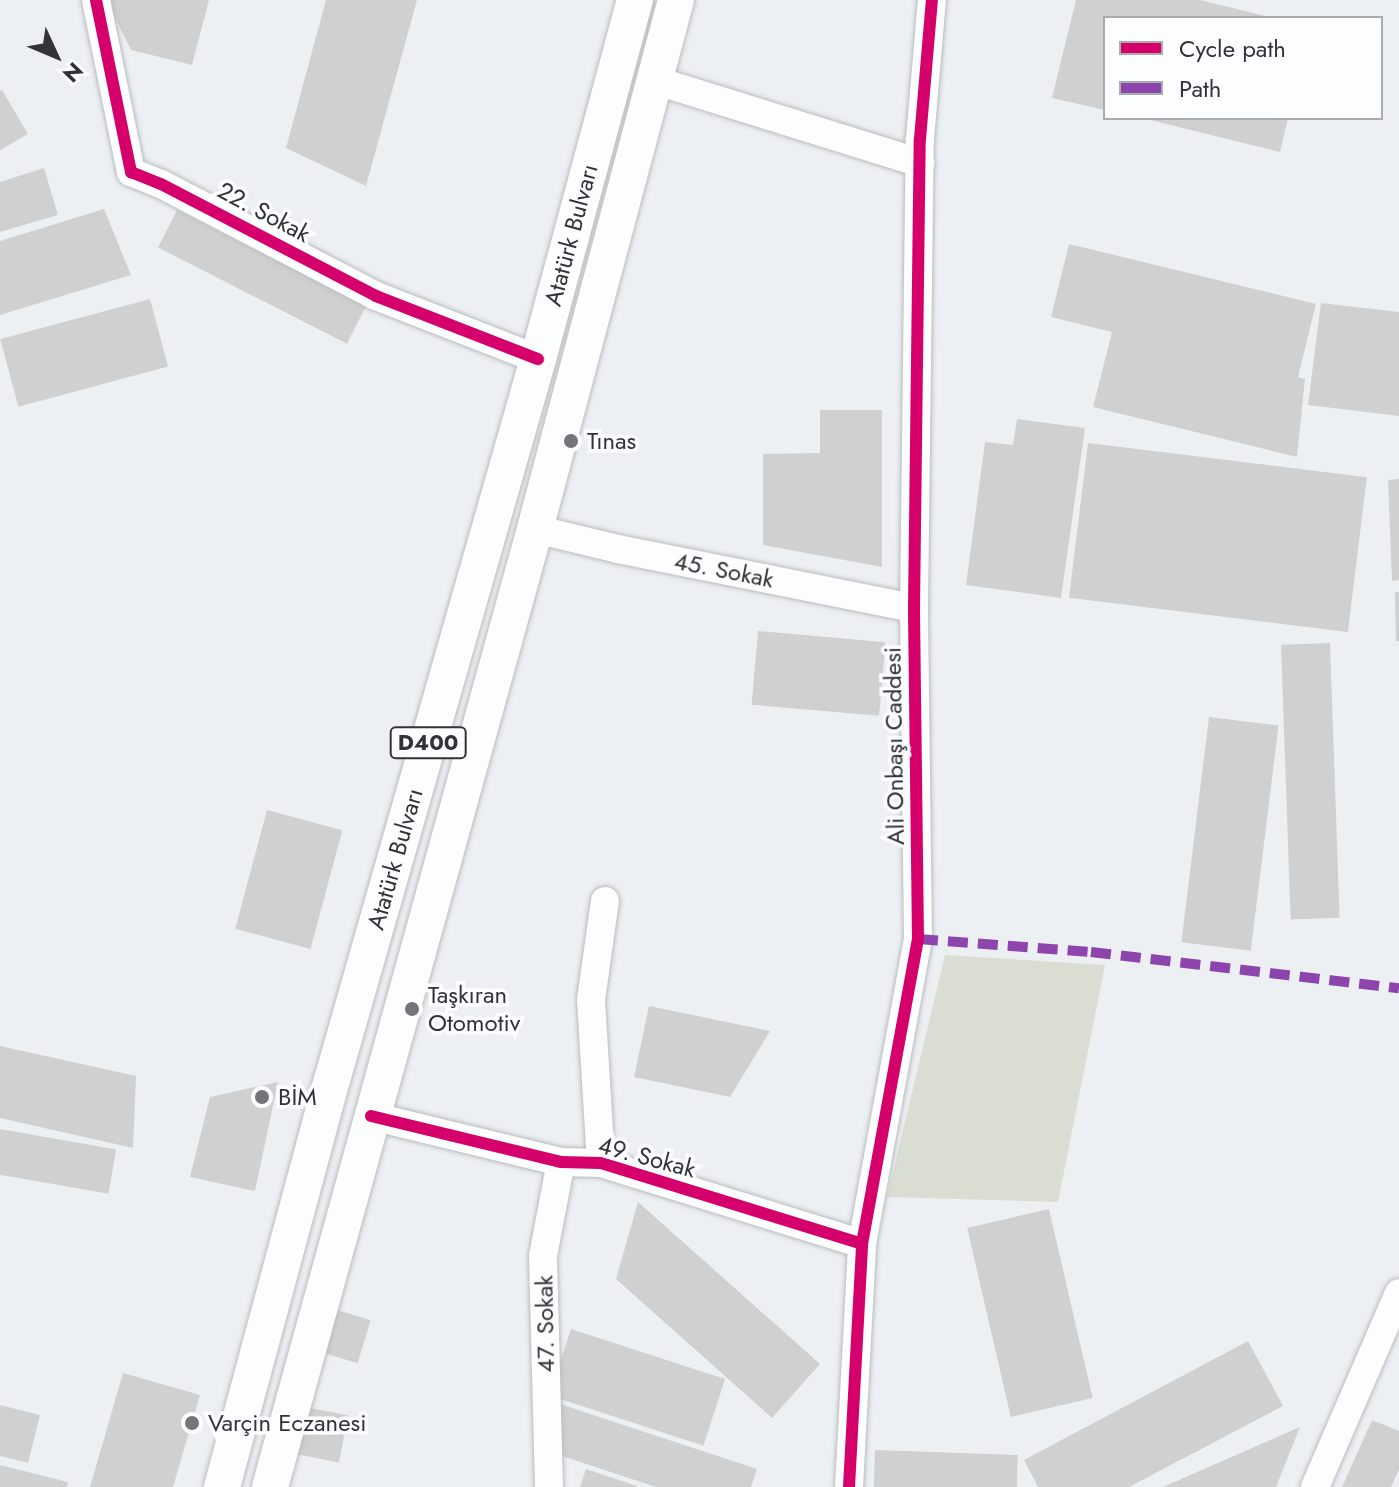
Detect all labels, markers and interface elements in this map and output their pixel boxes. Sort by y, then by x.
north arrow [16,16,96,96]
legend [1103,16,1383,120]
text: Cycle path [1179,31,1286,66]
text: N [56,55,91,90]
text: Path [1179,71,1221,106]
street label: Atatürk Bulvarı [538,161,604,309]
street label: 22. Sokak [213,176,315,248]
place label: Tınas [587,427,636,455]
marker: Tınas [562,432,580,450]
street label: 45. Sokak [672,546,776,594]
street label: Ali Onbaşı Caddesi [878,647,910,845]
road number: D400 [388,725,468,761]
street label: Atatürk Bulvarı [361,785,429,933]
place label: Taşkıran Otomotiv [428,981,520,1037]
marker: Taşkıran Otomotiv [403,1000,421,1018]
place label: BİM [278,1083,317,1111]
marker: BİM [253,1088,271,1106]
street label: 49. Sokak [595,1130,699,1184]
street label: 47. Sokak [530,1275,560,1373]
place label: Varçin Eczanesi [208,1409,366,1437]
marker: Varçin Eczanesi [183,1414,201,1432]

